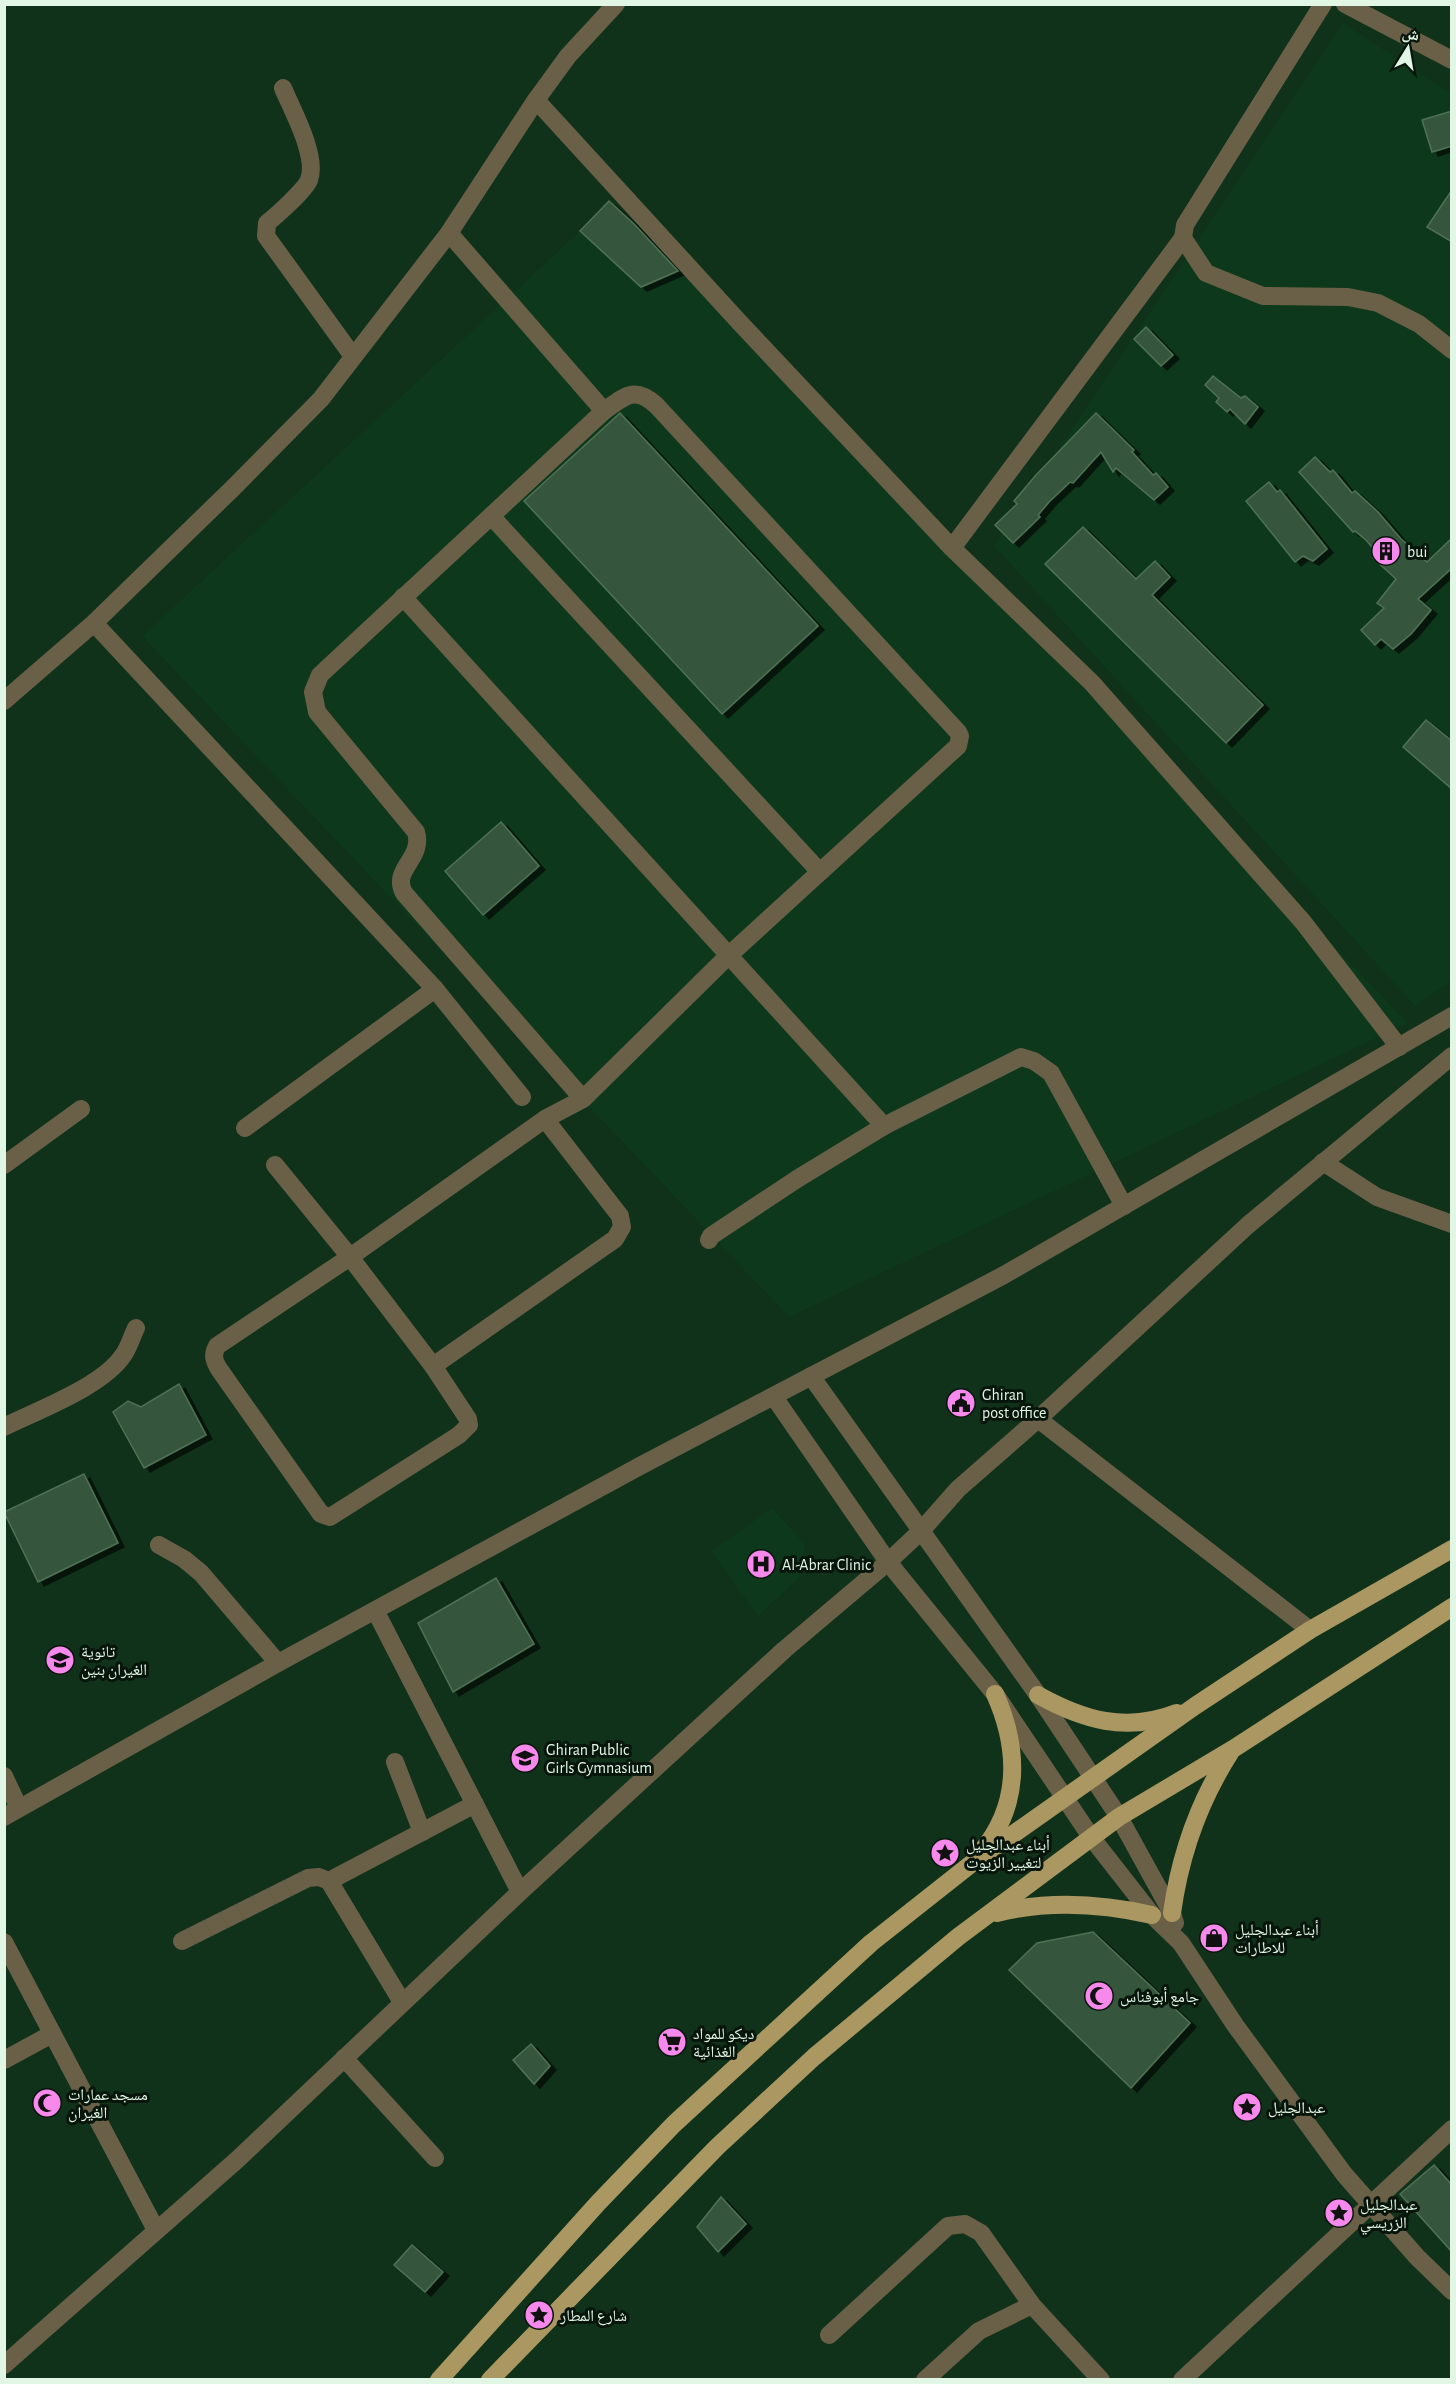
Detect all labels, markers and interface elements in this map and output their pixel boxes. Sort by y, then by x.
north arrow [1378,18,1438,78]
text: ش [1401,25,1421,45]
building icon: bui [1370,535,1402,567]
place label: bui [1407,544,1427,560]
public building icon: Ghiran post office [945,1387,977,1419]
place label: Ghiran post office [982,1387,1046,1421]
hospital icon: Al-Abrar Clinic [745,1548,777,1580]
place label: Al-Abrar Clinic [782,1557,871,1573]
school or university icon: تانوية الغيران بنين [44,1644,76,1676]
place label: تانوية الغيران بنين [81,1644,147,1680]
school or university icon: Ghiran Public Girls Gymnasium [509,1742,541,1774]
place label: Ghiran Public Girls Gymnasium [546,1742,652,1777]
place label: أبناء عبدالجليل لتغيير الزيوت [966,1835,1050,1872]
place icon: أبناء عبدالجليل لتغيير الزيوت [929,1837,961,1869]
place label: أبناء عبدالجليل للاطارات [1235,1920,1319,1957]
shop icon: أبناء عبدالجليل للاطارات [1198,1922,1230,1954]
mosque icon: جامع أبوفناس [1083,1980,1115,2012]
place label: جامع أبوفناس [1120,1987,1199,2007]
supermarket icon: ديكو للمواد الغذائية [656,2026,688,2058]
place label: ديكو للمواد الغذائية [693,2026,754,2060]
mosque icon: مسجد عمارات الغيران [31,2087,63,2119]
place label: مسجد عمارات الغيران [68,2087,148,2123]
place icon: عبدالجليل [1231,2091,1263,2123]
place label: عبدالجليل [1268,2100,1325,2118]
place icon: عبدالجليل الزريسي [1323,2197,1355,2229]
place label: عبدالجليل الزريسي [1360,2197,1417,2235]
place icon: شارع المطار [523,2299,555,2331]
place label: شارع المطار [559,2308,627,2326]

